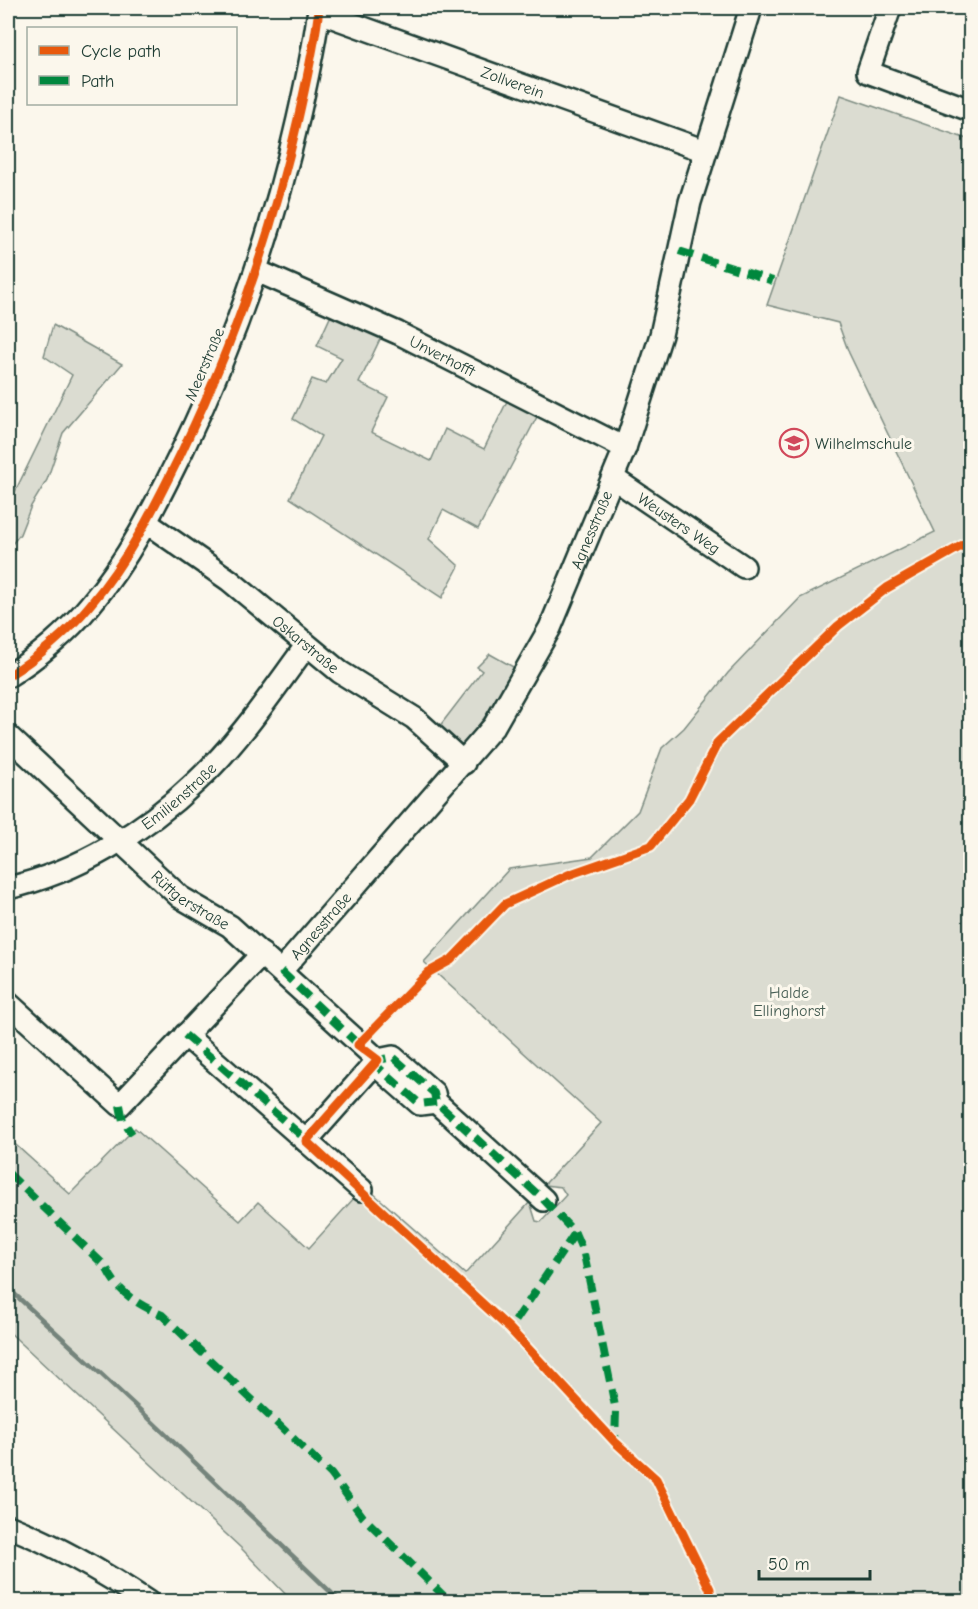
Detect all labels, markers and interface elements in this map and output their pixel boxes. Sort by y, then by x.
legend [27,27,237,105]
text: Cycle path [81,41,161,62]
street label: Zollverein [478,63,546,102]
text: Path [81,71,114,92]
street label: Meerstraße [181,325,228,404]
street label: Unverhofft [406,332,478,381]
school or university icon: Wilhelmschule [778,427,810,459]
place label: Wilhelmschule [815,435,912,453]
street label: Agnesstraße [568,488,616,572]
street label: Weusters Weg [634,490,723,558]
street label: Oskarstraße [269,612,342,677]
street label: Emilienstraße [138,760,220,834]
street label: Rüttgerstraße [147,867,233,934]
street label: Agnesstraße [287,889,355,964]
park label: Halde Ellinghorst [753,984,826,1020]
scale bar [759,1543,870,1581]
text: 50 m [768,1554,810,1575]

